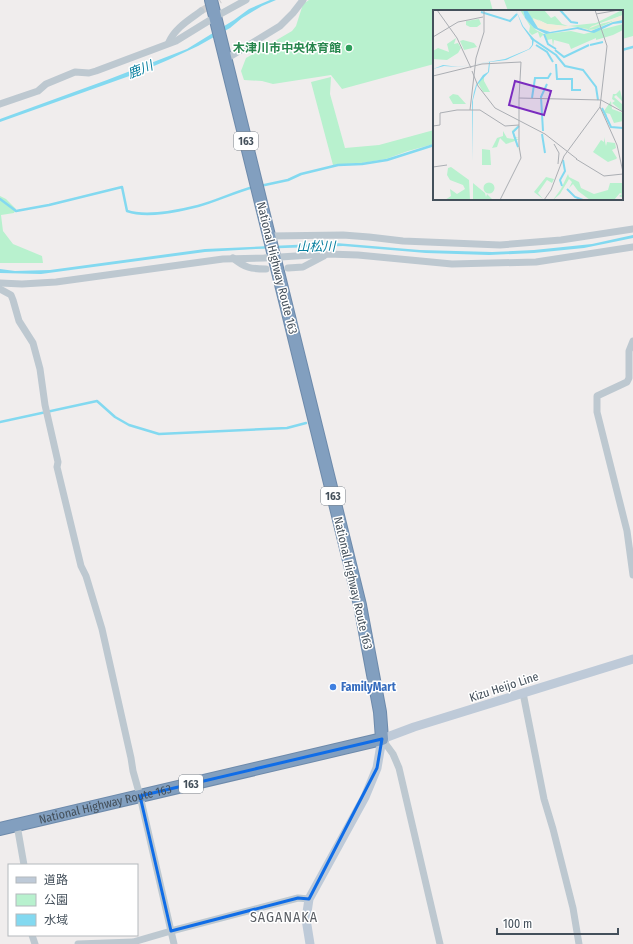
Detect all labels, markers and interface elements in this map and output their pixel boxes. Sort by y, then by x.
inset map [433,10,623,200]
place label: 木津川市中央体育館 [233,41,341,55]
marker: 木津川市中央体育館 [344,43,354,53]
water label: 鹿川 [125,57,157,81]
road number: 163 [234,132,258,150]
street label: National Highway Route 163 [254,200,300,336]
water label: 山松川 [296,239,338,254]
road number: 163 [321,487,345,505]
street label: National Highway Route 163 [331,515,375,651]
street label: Kizu Heijo Line [468,669,541,705]
place label: FamilyMart [341,680,397,694]
marker: FamilyMart [328,682,338,692]
road number: 163 [179,775,203,793]
street label: National Highway Route 163 [37,782,173,827]
legend [8,864,138,936]
text: 道路 [44,873,68,887]
text: 公園 [44,893,68,907]
district label: SAGANAKA [250,909,318,926]
scale bar [497,910,618,936]
text: 水域 [44,913,68,927]
text: 100 m [503,917,532,931]

